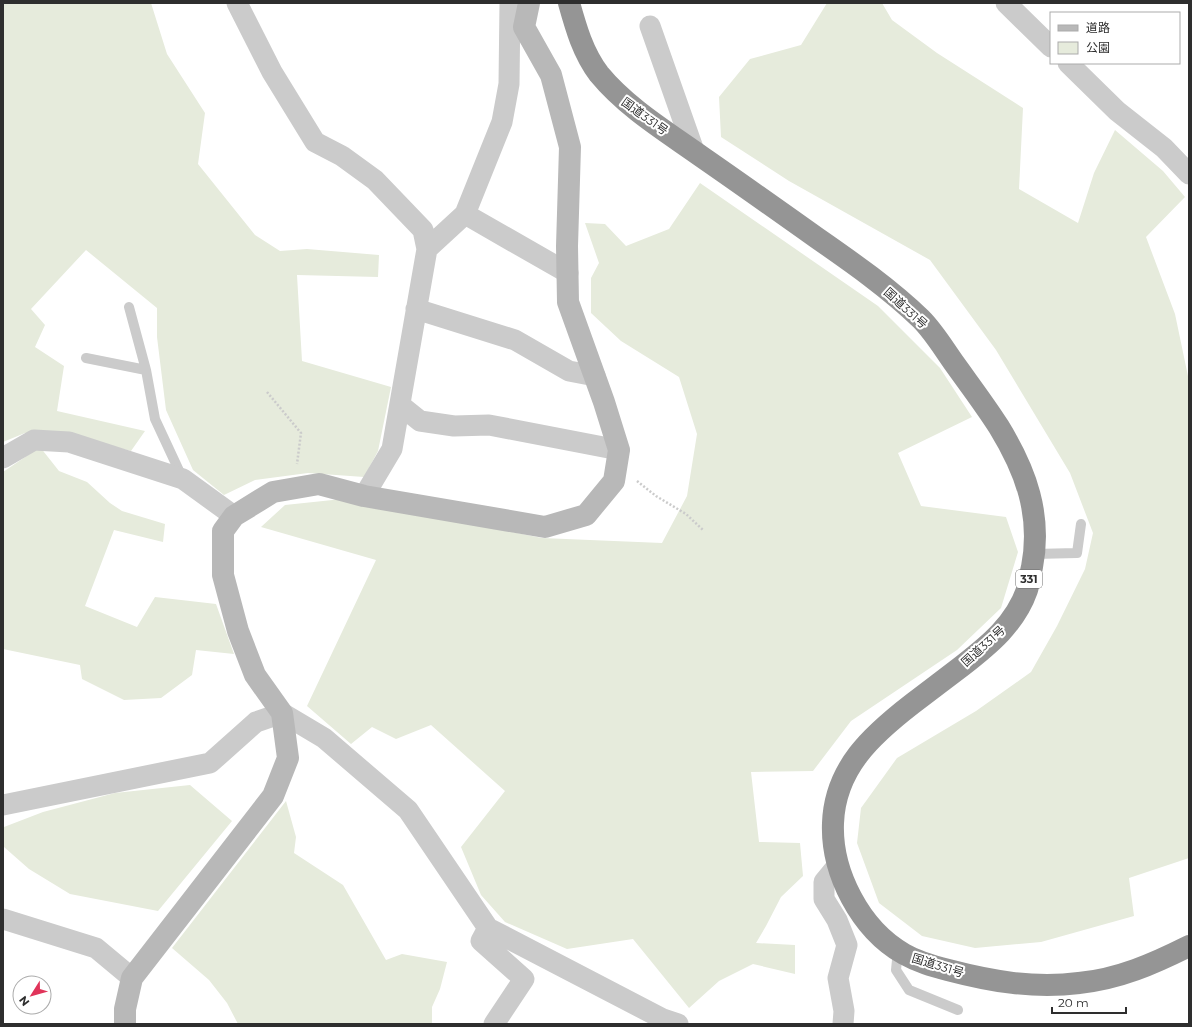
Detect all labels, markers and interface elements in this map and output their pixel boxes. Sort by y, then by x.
legend [1050,12,1180,64]
text: 道路 [1086,20,1110,35]
text: 公園 [1086,40,1110,55]
street label: 国道331号 [619,94,671,138]
street label: 国道331号 [881,284,931,332]
road number: 331 [1016,570,1042,588]
street label: 国道331号 [958,622,1008,670]
street label: 国道331号 [910,950,966,980]
north arrow [12,975,52,1015]
scale bar [1052,989,1126,1015]
text: N [16,993,32,1009]
text: 20 m [1058,995,1089,1010]

